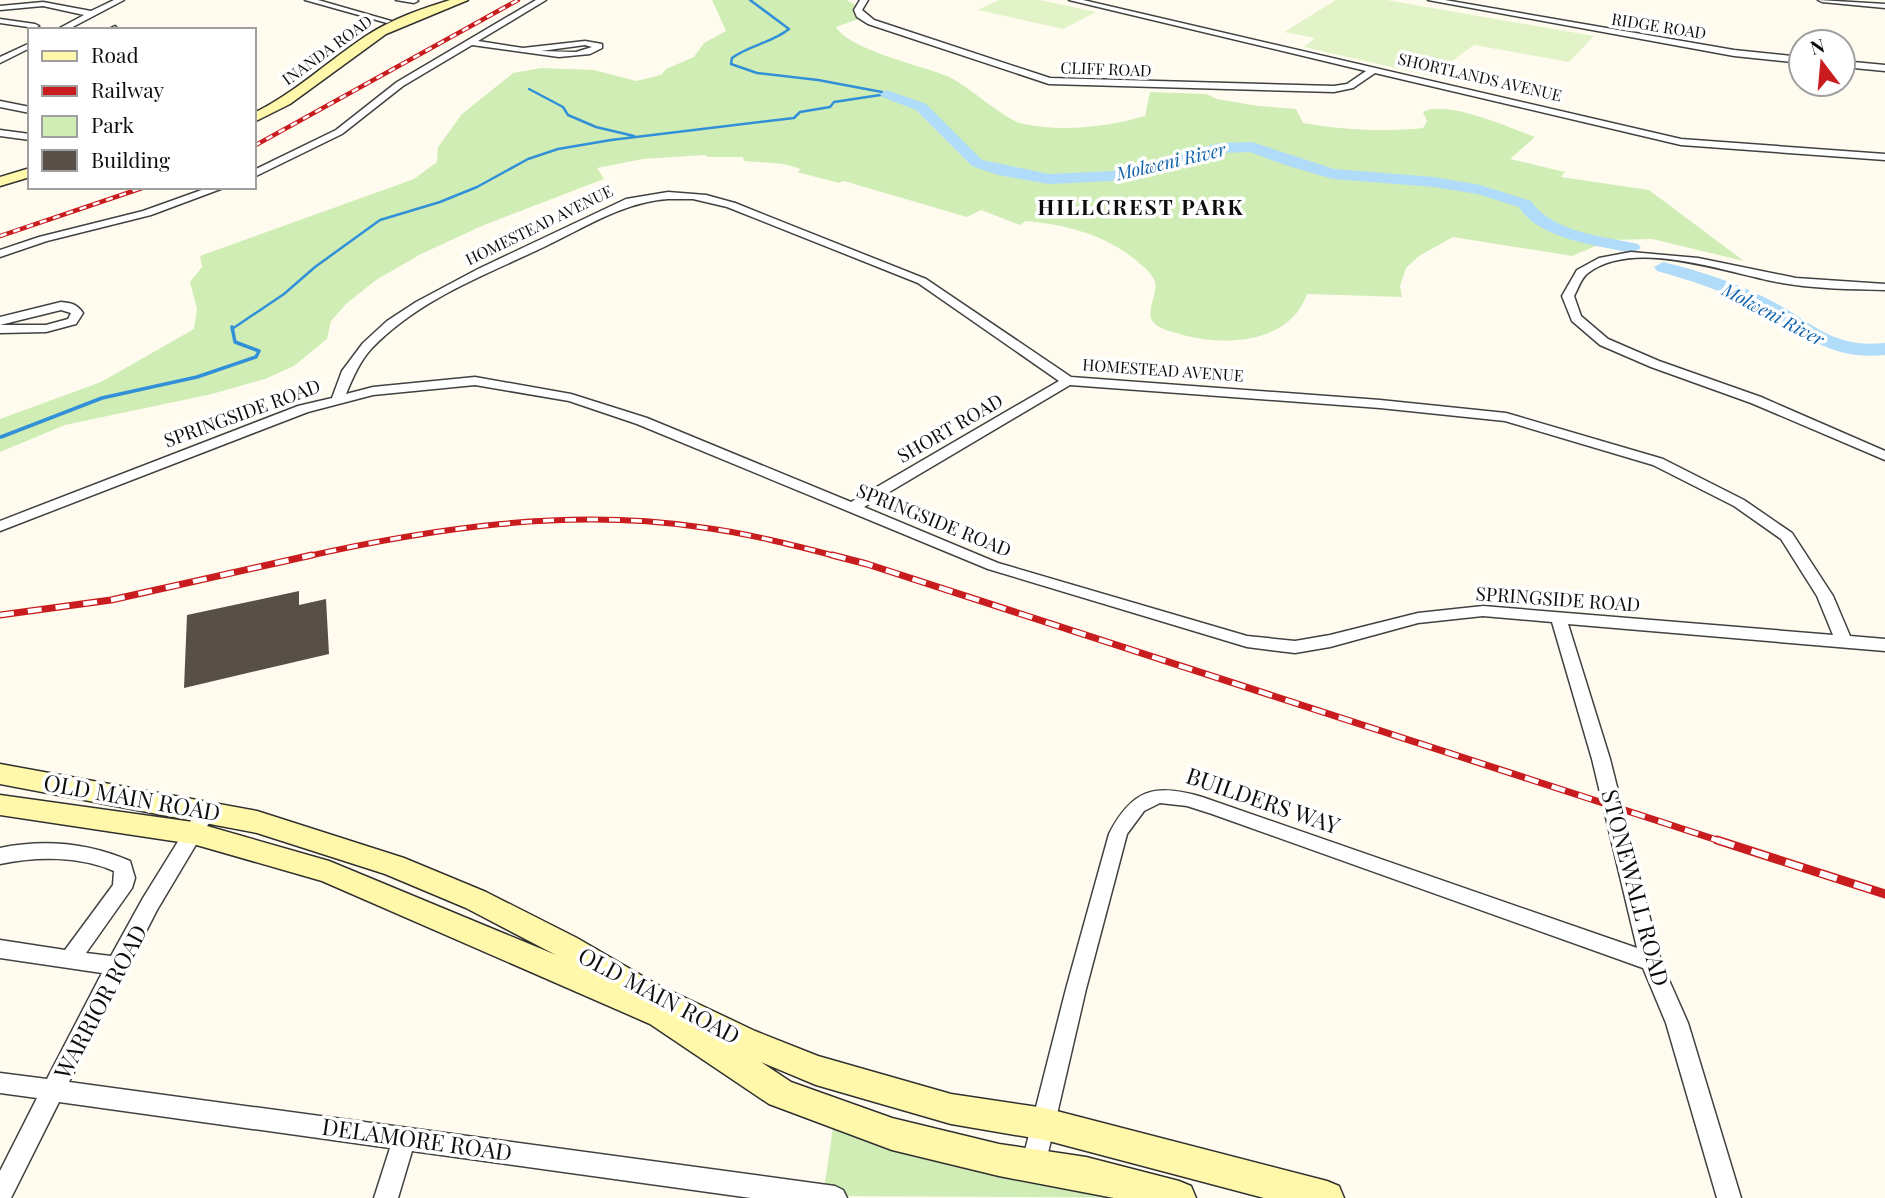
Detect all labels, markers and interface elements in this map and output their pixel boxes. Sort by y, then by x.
street label: RIDGE ROAD [1610,8,1708,43]
street label: INANDA ROAD [278,10,376,89]
legend [28,28,256,189]
north arrow [1787,28,1857,98]
text: N [1807,31,1827,60]
text: Road [91,40,139,68]
street label: SHORTLANDS AVENUE [1396,47,1564,106]
street label: CLIFF ROAD [1060,56,1152,81]
text: Railway [91,75,165,103]
text: Park [91,110,135,138]
water label: Molweni River [1113,136,1229,186]
text: Building [91,145,170,173]
street label: HOMESTEAD AVENUE [462,180,616,269]
district label: HILLCREST PARK [1037,192,1245,220]
water label: Molweni River [1718,277,1830,352]
street label: HOMESTEAD AVENUE [1082,353,1244,386]
street label: SPRINGSIDE ROAD [160,372,324,452]
street label: SHORT ROAD [892,386,1007,468]
street label: SPRINGSIDE ROAD [853,476,1016,562]
street label: SPRINGSIDE ROAD [1475,579,1641,617]
street label: BUILDERS WAY [1183,759,1345,840]
street label: OLD MAIN ROAD [42,766,223,827]
street label: STONEWALL ROAD [1595,786,1678,989]
street label: WARRIOR ROAD [46,919,153,1085]
street label: OLD MAIN ROAD [573,939,746,1050]
street label: DELAMORE ROAD [320,1110,514,1167]

